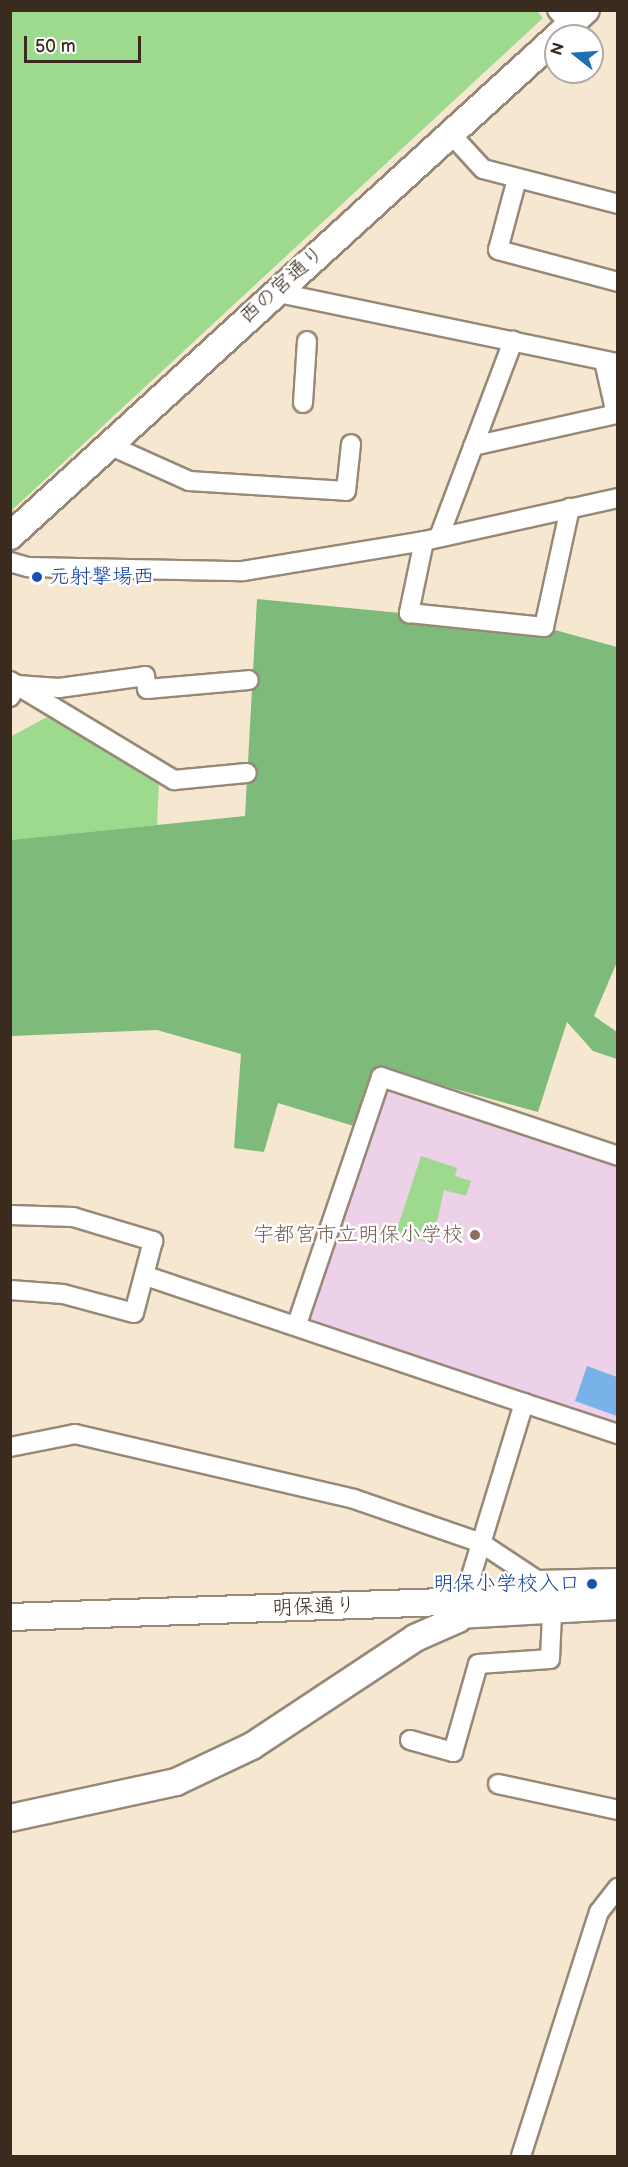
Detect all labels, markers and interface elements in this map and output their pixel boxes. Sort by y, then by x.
scale bar [27,24,144,62]
north arrow [544,24,604,84]
text: 50 m [35,36,76,57]
text: N [547,41,569,58]
street label: 西の宮通り [235,241,329,329]
place label: 元射撃場西 [49,564,154,590]
marker: 元射撃場西 [30,570,44,584]
place label: 宇都宮市立明保小学校 [253,1222,463,1248]
marker: 宇都宮市立明保小学校 [468,1228,482,1242]
place label: 明保小学校入口 [433,1571,580,1597]
marker: 明保小学校入口 [585,1577,599,1591]
street label: 明保通り [272,1593,356,1621]

